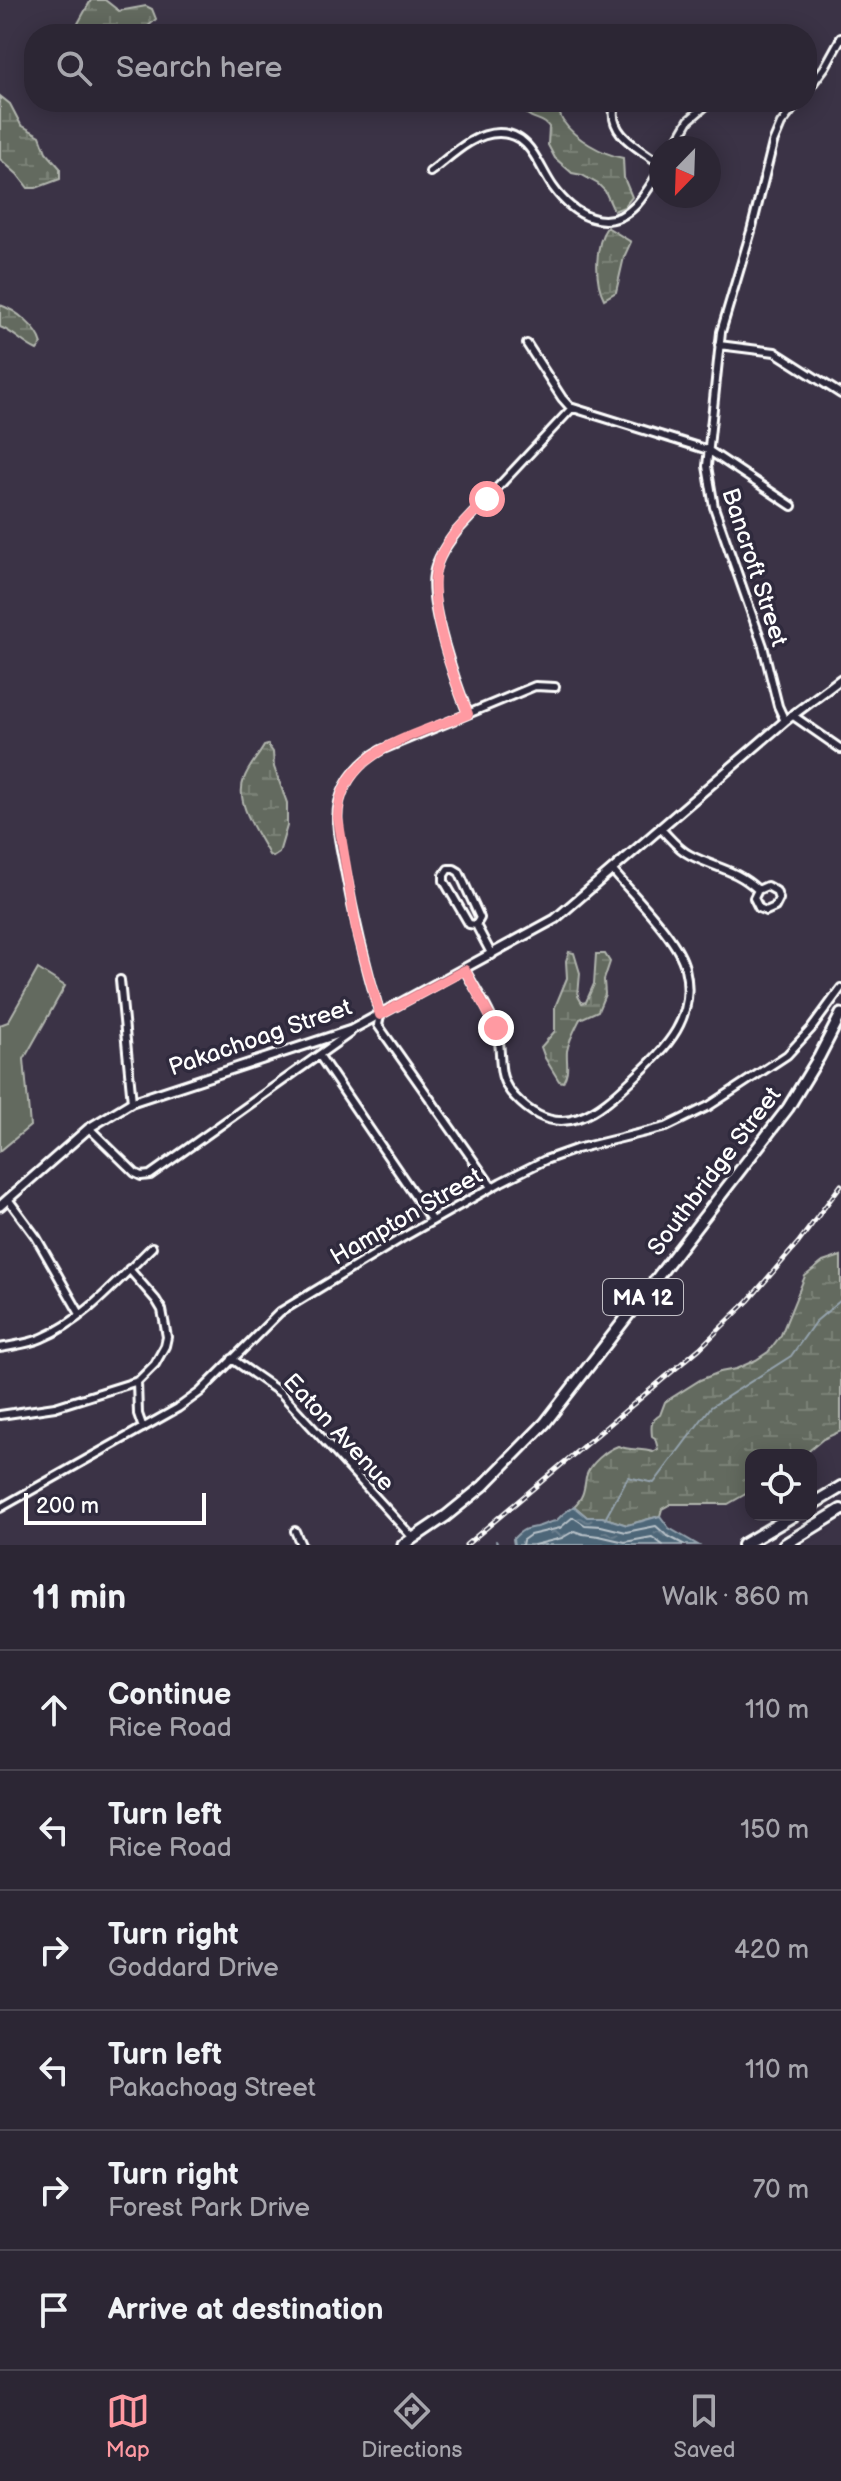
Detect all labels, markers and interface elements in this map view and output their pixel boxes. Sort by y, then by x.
search box [24,24,817,112]
icon: search [52,46,96,90]
text: Search here [116,50,282,86]
north arrow [649,136,721,208]
route start [469,481,505,517]
street label: Bancroft Street [715,484,794,651]
street label: Pakachoag Street [165,992,356,1082]
route end [478,1010,514,1046]
street label: Southbridge Street [642,1081,788,1261]
street label: Hampton Street [325,1161,488,1272]
road number: MA 12 [603,1279,683,1315]
street label: Eaton Avenue [277,1368,400,1497]
map controls [745,1449,817,1521]
button: locate [745,1449,817,1521]
scale bar [24,1489,206,1525]
text: 200 m [36,1493,99,1520]
text: 11 min [32,1577,126,1618]
text: Walk · 860 m [662,1582,809,1613]
text: Continue [108,1677,231,1713]
icon: ahead [32,1688,76,1732]
text: 110 m [745,1695,809,1726]
text: Rice Road [108,1713,232,1744]
text: Turn left [108,1797,222,1833]
icon: left [32,1808,76,1852]
text: 150 m [740,1815,809,1846]
text: Rice Road [108,1833,232,1864]
text: Turn right [108,1917,239,1953]
icon: right [32,1928,76,1972]
text: 420 m [734,1935,809,1966]
text: Goddard Drive [108,1953,279,1984]
text: Turn left [108,2037,222,2073]
icon: left [32,2048,76,2092]
text: 110 m [745,2055,809,2086]
text: Pakachoag Street [108,2073,316,2104]
text: Turn right [108,2157,239,2193]
icon: right [32,2168,76,2212]
text: 70 m [752,2175,809,2206]
text: Forest Park Drive [108,2193,310,2224]
icon: arrive [32,2288,76,2332]
text: Arrive at destination [108,2292,384,2328]
tab: Map [106,2389,150,2464]
tab: Directions [361,2389,462,2464]
tab: Saved [674,2389,735,2464]

